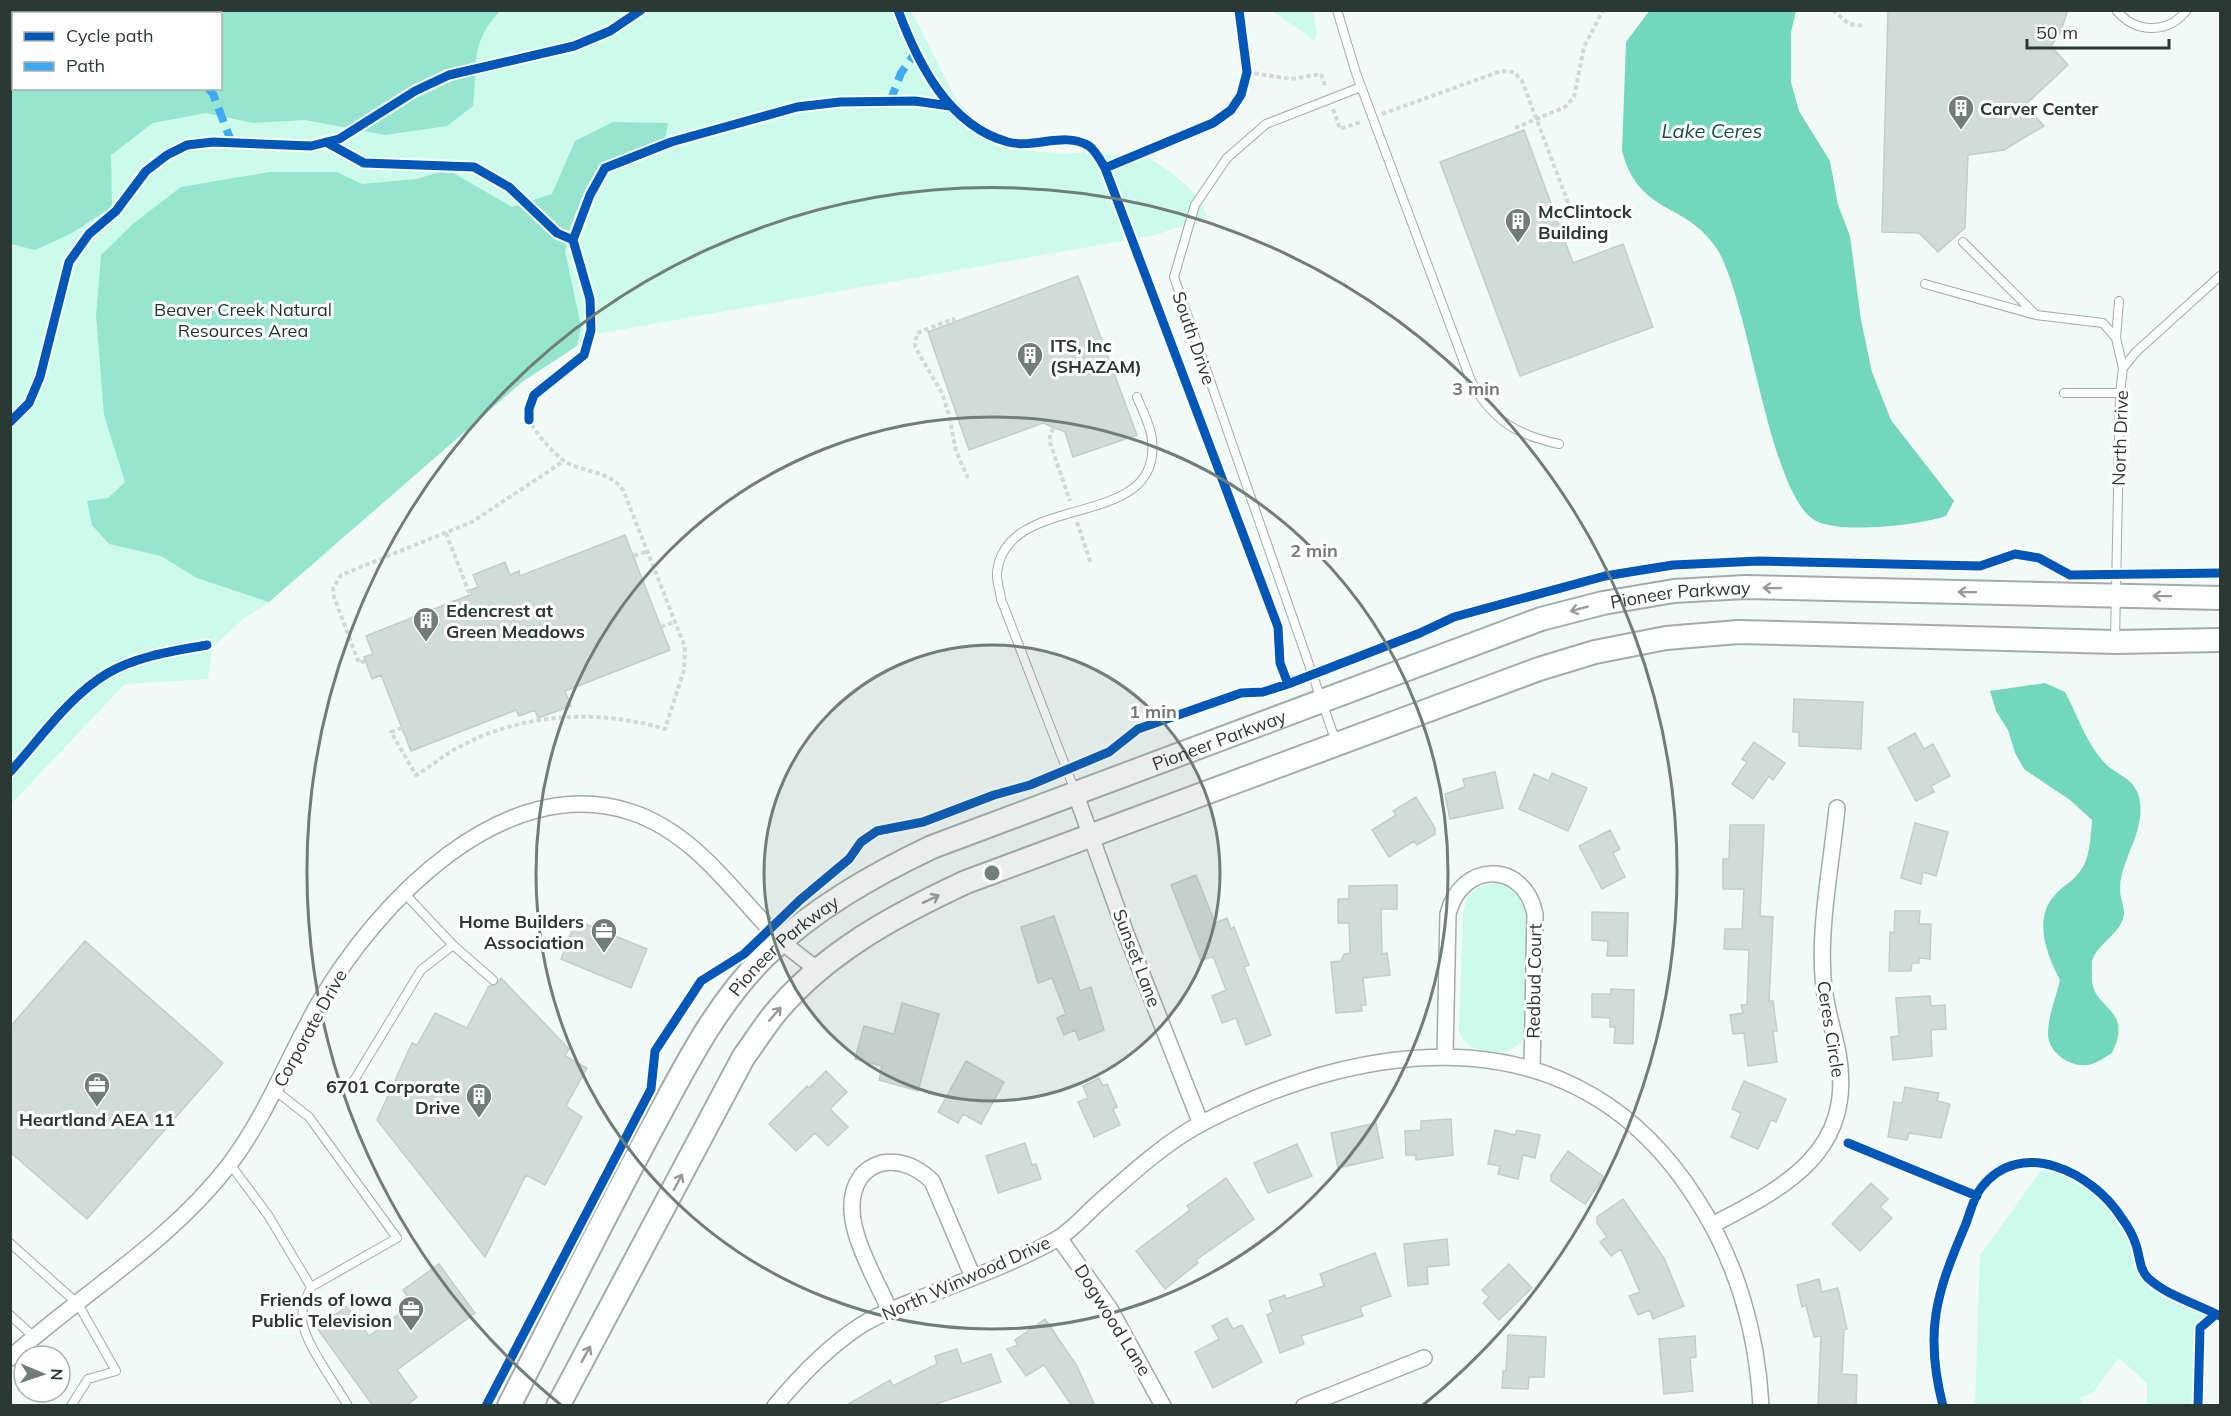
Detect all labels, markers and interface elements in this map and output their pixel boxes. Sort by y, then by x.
legend [12,12,222,90]
scale bar [2027,12,2170,50]
text: 50 m [2036,21,2078,44]
text: Cycle path [66,24,153,47]
text: Path [66,54,105,77]
building icon: Carver Center [1946,93,1976,131]
place label: Carver Center [1980,97,2099,120]
water label: Lake Ceres [1662,118,1762,143]
place label: McClintock Building [1538,200,1633,244]
building icon: McClintock Building [1503,206,1533,244]
street label: South Drive [1167,288,1221,388]
park label: Beaver Creek Natural Resources Area [154,298,332,342]
place label: ITS, Inc (SHAZAM) [1050,334,1142,378]
building icon: ITS, Inc (SHAZAM) [1015,340,1045,378]
text: 3 min [1452,377,1500,400]
street label: North Drive [2107,390,2133,486]
text: 2 min [1290,539,1338,562]
street label: Pioneer Parkway [1609,575,1751,613]
one-way arrow [1763,582,1783,594]
one-way arrow [1958,587,1978,598]
one-way arrow [2153,591,2173,602]
place label: Edencrest at Green Meadows [446,599,585,643]
one-way arrow [1570,604,1589,615]
building icon: Edencrest at Green Meadows [411,605,441,643]
text: 1 min [1129,700,1177,723]
street label: Pioneer Parkway [1149,704,1289,775]
centre of rings [982,863,1002,883]
street label: Pioneer Parkway [723,890,843,1000]
one-way arrow [921,892,939,904]
street label: Sunset Lane [1108,906,1166,1010]
place label: Home Builders Association [459,910,584,954]
office icon: Home Builders Association [589,916,619,954]
street label: Redbud Court [1521,923,1547,1039]
street label: Corporate Drive [268,965,352,1091]
street label: Ceres Circle [1812,979,1850,1079]
one-way arrow [768,1007,782,1022]
office icon: Heartland AEA 11 [82,1070,112,1108]
place label: 6701 Corporate Drive [326,1075,460,1119]
building icon: 6701 Corporate Drive [464,1081,494,1119]
place label: Heartland AEA 11 [19,1108,175,1131]
one-way arrow [672,1173,684,1191]
street label: North Winwood Drive [878,1230,1054,1326]
street label: Dogwood Lane [1070,1260,1156,1380]
place label: Friends of Iowa Public Television [251,1288,392,1332]
office icon: Friends of Iowa Public Television [396,1294,426,1332]
north arrow [12,1344,72,1404]
one-way arrow [581,1346,592,1364]
text: N [47,1368,67,1381]

